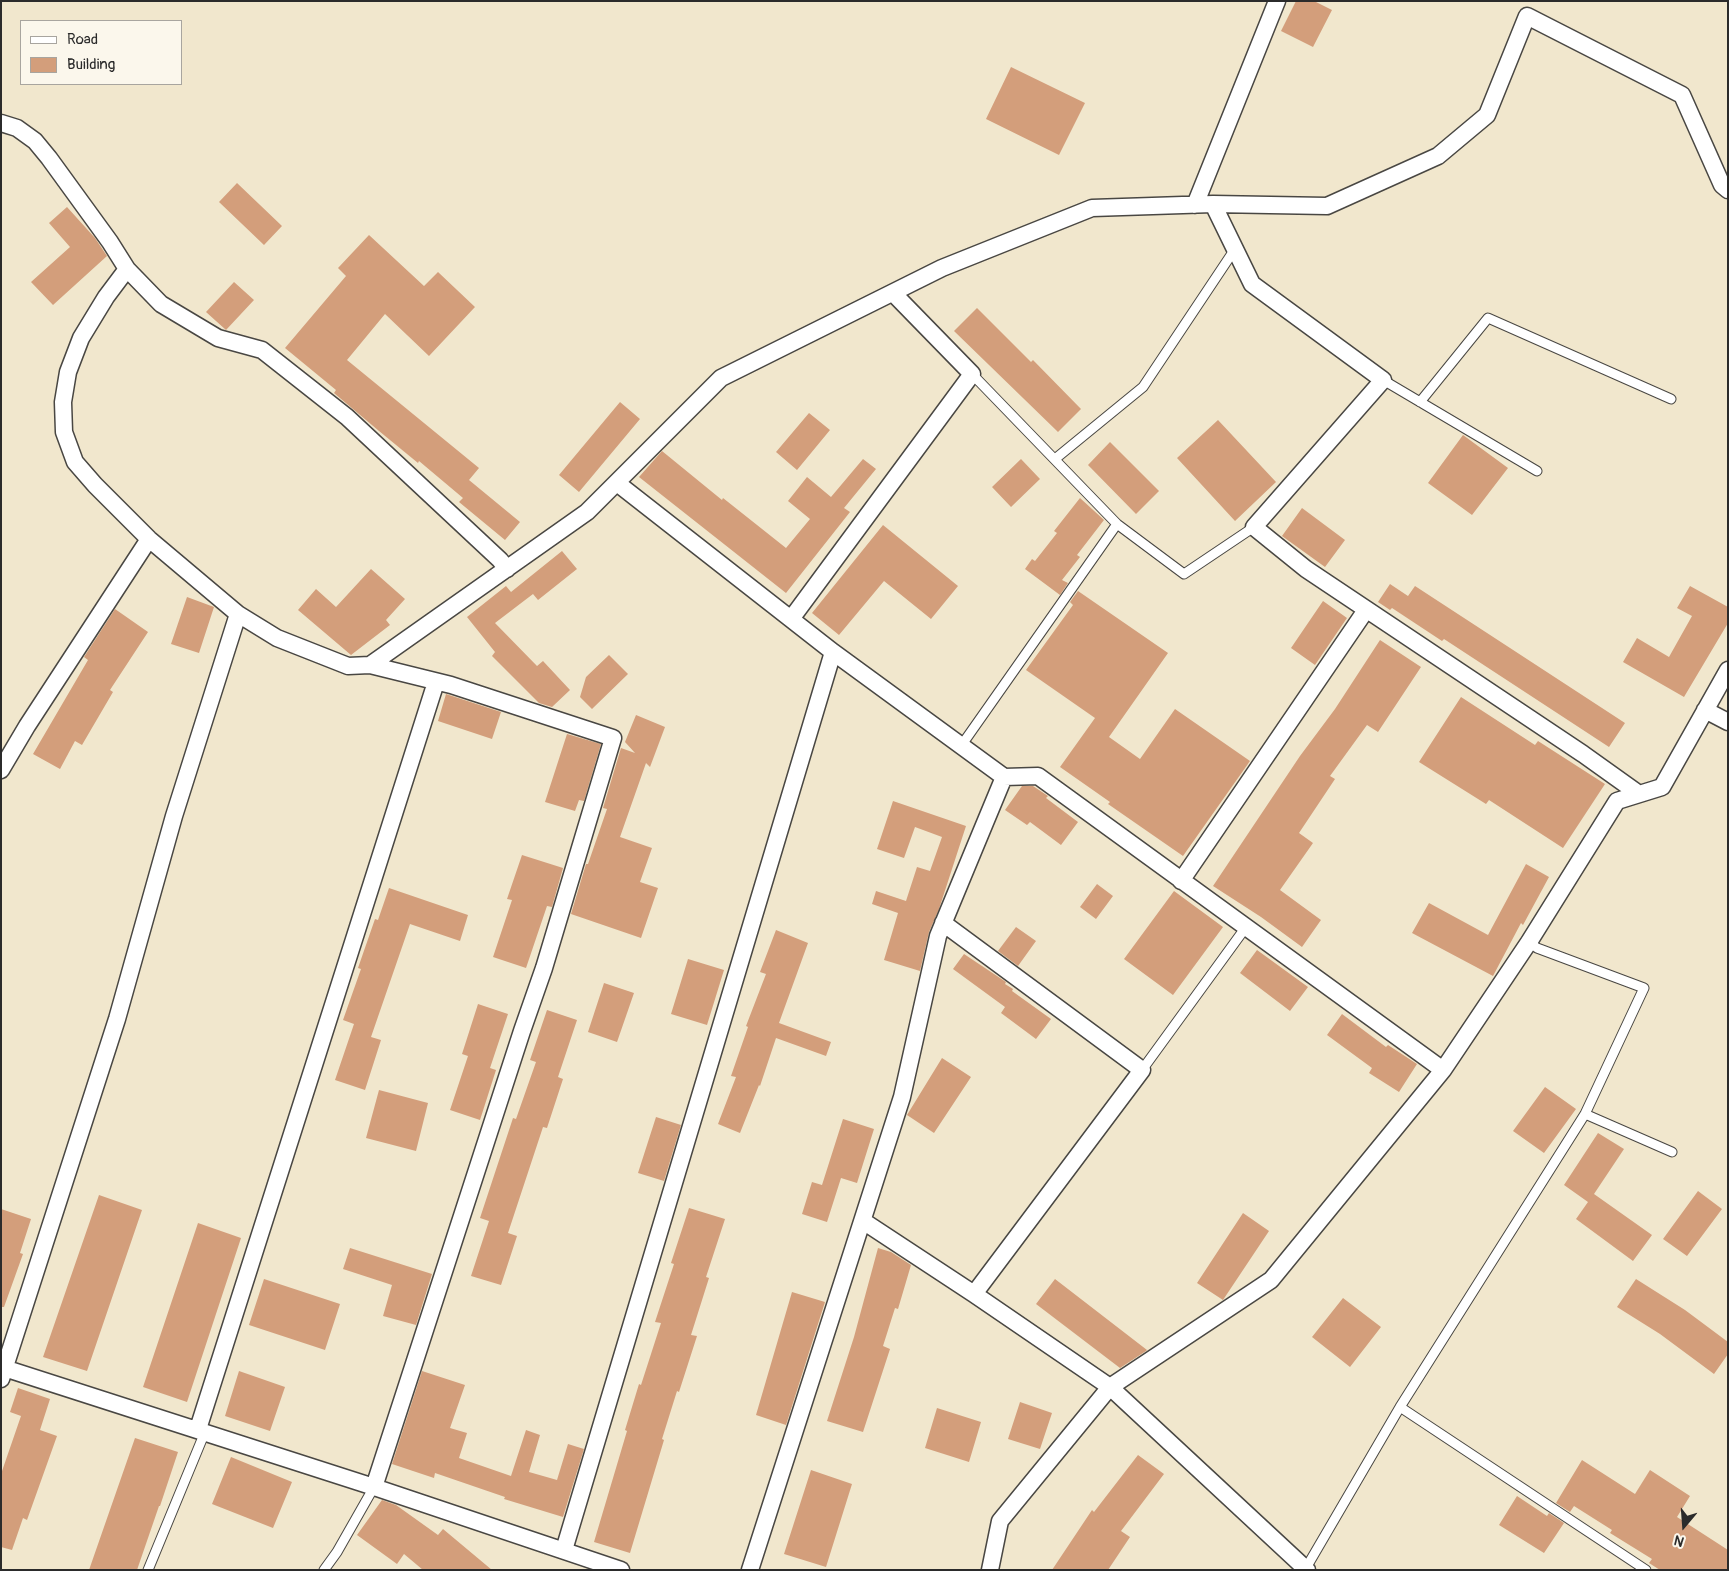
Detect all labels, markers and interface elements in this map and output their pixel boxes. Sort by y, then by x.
legend [20,20,182,85]
text: Road [67,30,98,49]
text: Building [67,55,115,74]
north arrow [1659,1501,1709,1551]
text: N [1672,1531,1686,1550]

